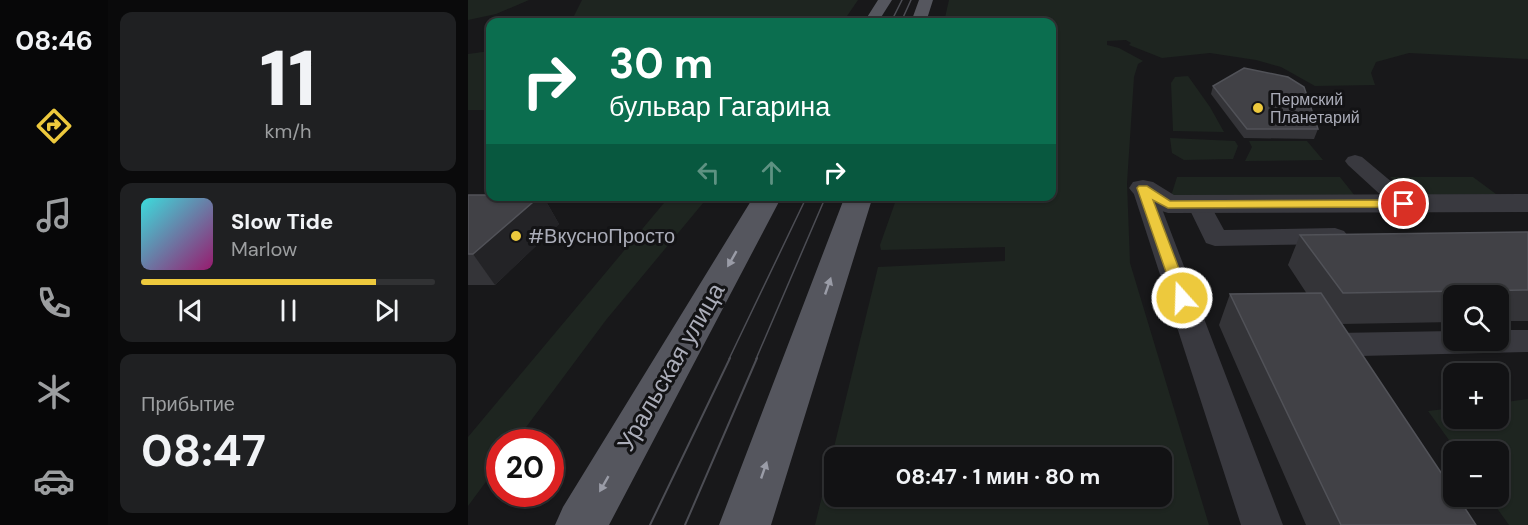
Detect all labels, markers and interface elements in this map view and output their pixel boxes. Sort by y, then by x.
text: 08:46 [15,23,93,58]
text: 11 [260,28,316,129]
text: 30 m [609,36,713,91]
icon: right [510,42,588,120]
text: бульвар Гагарина [609,89,830,124]
place label: Пермский Планетарий [1270,89,1360,128]
marker: Пермский Планетарий [1251,101,1265,115]
icon: directions [33,105,75,147]
text: km/h [264,118,312,144]
icon: left [692,156,725,189]
icon: ahead [755,156,788,189]
icon: right [818,156,851,189]
pin [1378,178,1429,229]
icon: arrive [1387,187,1420,220]
icon: music [33,194,75,236]
text: Slow Tide [231,207,333,236]
place label: #ВкусноПросто [528,223,675,249]
marker: #ВкусноПросто [509,229,523,243]
text: Marlow [231,236,297,262]
one-way arrow [727,251,737,268]
position arrow [1150,266,1214,330]
one-way arrow [823,276,833,294]
street label: Уральская улица [610,277,732,456]
icon: phone [33,282,75,324]
map controls [1443,285,1509,507]
button: search [1443,285,1509,351]
icon: previous [174,294,207,327]
icon: pause [272,294,305,327]
icon: next [370,294,403,327]
button: + [1443,363,1509,429]
icon: climate [33,371,75,413]
text: Прибытие [141,391,235,417]
text: 08:47 [141,421,266,480]
speed limit sign: 20 [486,429,564,507]
button: − [1443,441,1509,507]
icon: car [33,460,75,502]
one-way arrow [759,461,769,479]
text: 08:47 · 1 мин · 80 m [896,462,1100,491]
one-way arrow [600,475,610,492]

